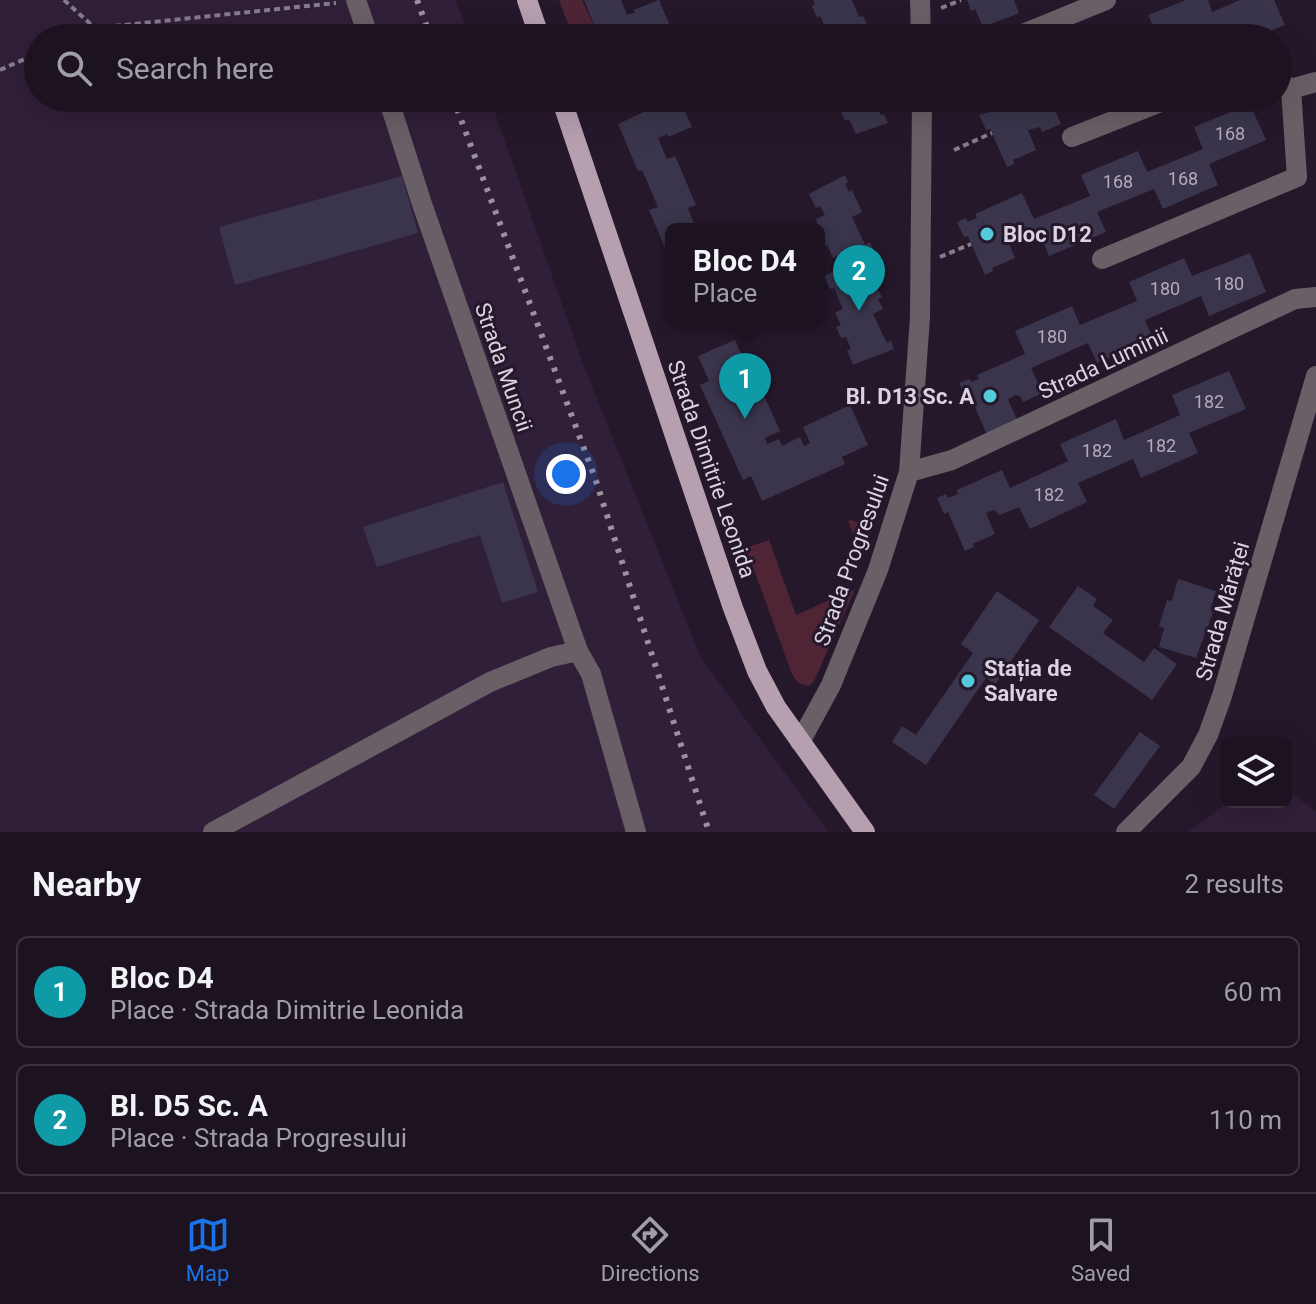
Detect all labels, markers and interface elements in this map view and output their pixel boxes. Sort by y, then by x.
search box [24,24,1292,112]
icon: search [52,46,96,90]
text: Search here [116,51,274,86]
house number: 168 [1215,123,1245,144]
house number: 168 [1168,168,1198,189]
house number: 168 [1103,171,1133,192]
place label: Bloc D12 [1003,222,1092,247]
popup [665,223,825,327]
marker: Bloc D12 [978,225,996,243]
text: Bloc D4 [693,243,797,278]
pin: 2 [833,245,885,311]
house number: 180 [1214,273,1244,294]
text: Place [693,278,757,308]
house number: 180 [1150,278,1180,299]
street label: Strada Muncii [470,299,537,435]
street label: Strada Luminii [1034,323,1172,404]
house number: 180 [1037,326,1067,347]
pin: 1 [719,353,771,419]
street label: Strada Dimitrie Leonida [662,357,761,581]
place label: Bl. D13 Sc. A [846,384,974,409]
marker: Bl. D13 Sc. A [981,387,999,405]
house number: 182 [1194,391,1224,412]
house number: 182 [1146,435,1176,456]
house number: 182 [1082,440,1112,461]
your location [546,454,586,494]
street label: Strada Progresului [809,471,894,649]
house number: 182 [1034,484,1064,505]
street label: Strada Mărăței [1191,539,1255,684]
place label: Stația de Salvare [984,656,1072,706]
marker: Stația de Salvare [959,672,977,690]
map controls [1220,736,1292,808]
button: layers [1220,736,1292,808]
text: Nearby [32,864,141,904]
text: 2 results [1185,869,1284,899]
text: Bloc D4 [110,960,214,995]
text: 1 [53,977,67,1007]
text: 60 m [1224,977,1282,1007]
text: Place · Strada Dimitrie Leonida [110,995,464,1025]
text: Bl. D5 Sc. A [110,1088,268,1123]
text: 2 [53,1105,67,1135]
text: 110 m [1209,1105,1282,1135]
text: Place · Strada Progresului [110,1123,407,1153]
tab: Map [186,1213,230,1286]
tab: Directions [601,1213,700,1286]
tab: Saved [1071,1213,1130,1286]

